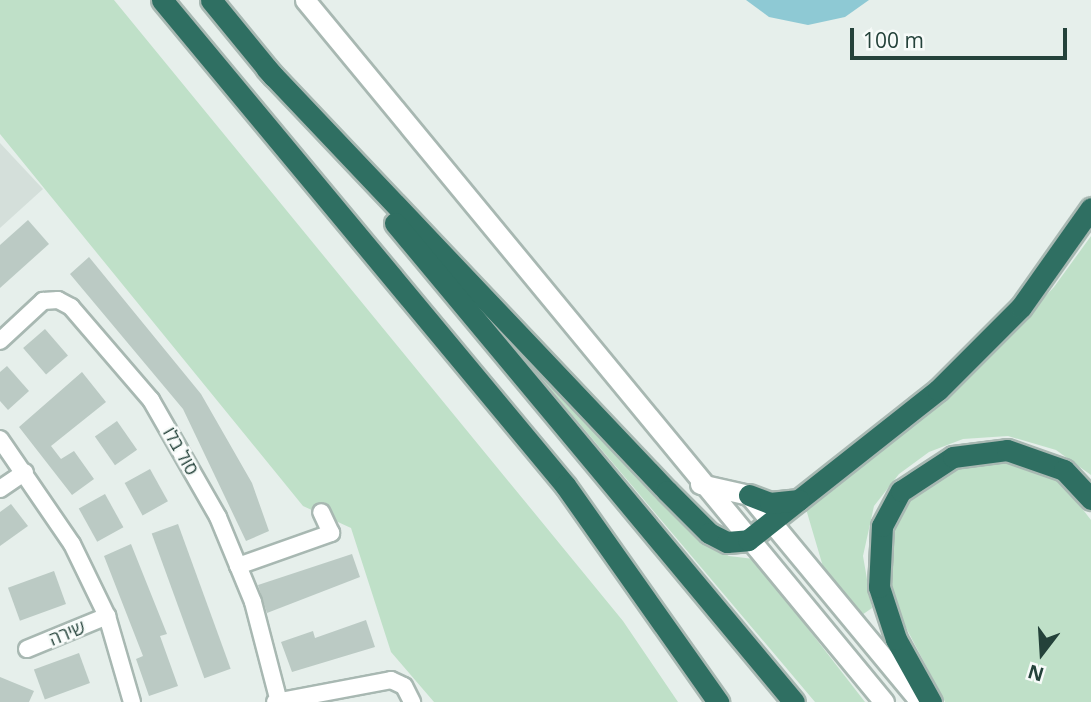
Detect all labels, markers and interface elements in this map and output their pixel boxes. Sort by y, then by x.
scale bar [853,14,1070,58]
text: 100 m [863,26,924,54]
street label: סול בלו [159,423,203,479]
street label: שירה [46,616,88,650]
north arrow [1007,618,1077,688]
text: N [1025,658,1047,688]

